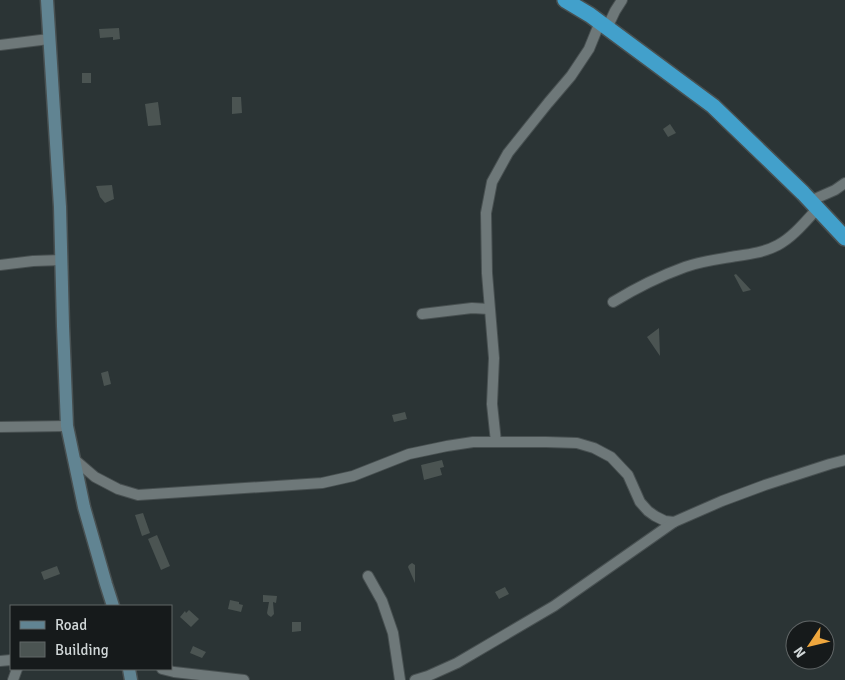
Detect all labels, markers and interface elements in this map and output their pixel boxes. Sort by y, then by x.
legend [10,605,172,670]
text: Road [55,616,87,634]
north arrow [785,620,835,670]
text: Building [55,641,109,659]
text: N [790,643,810,661]

